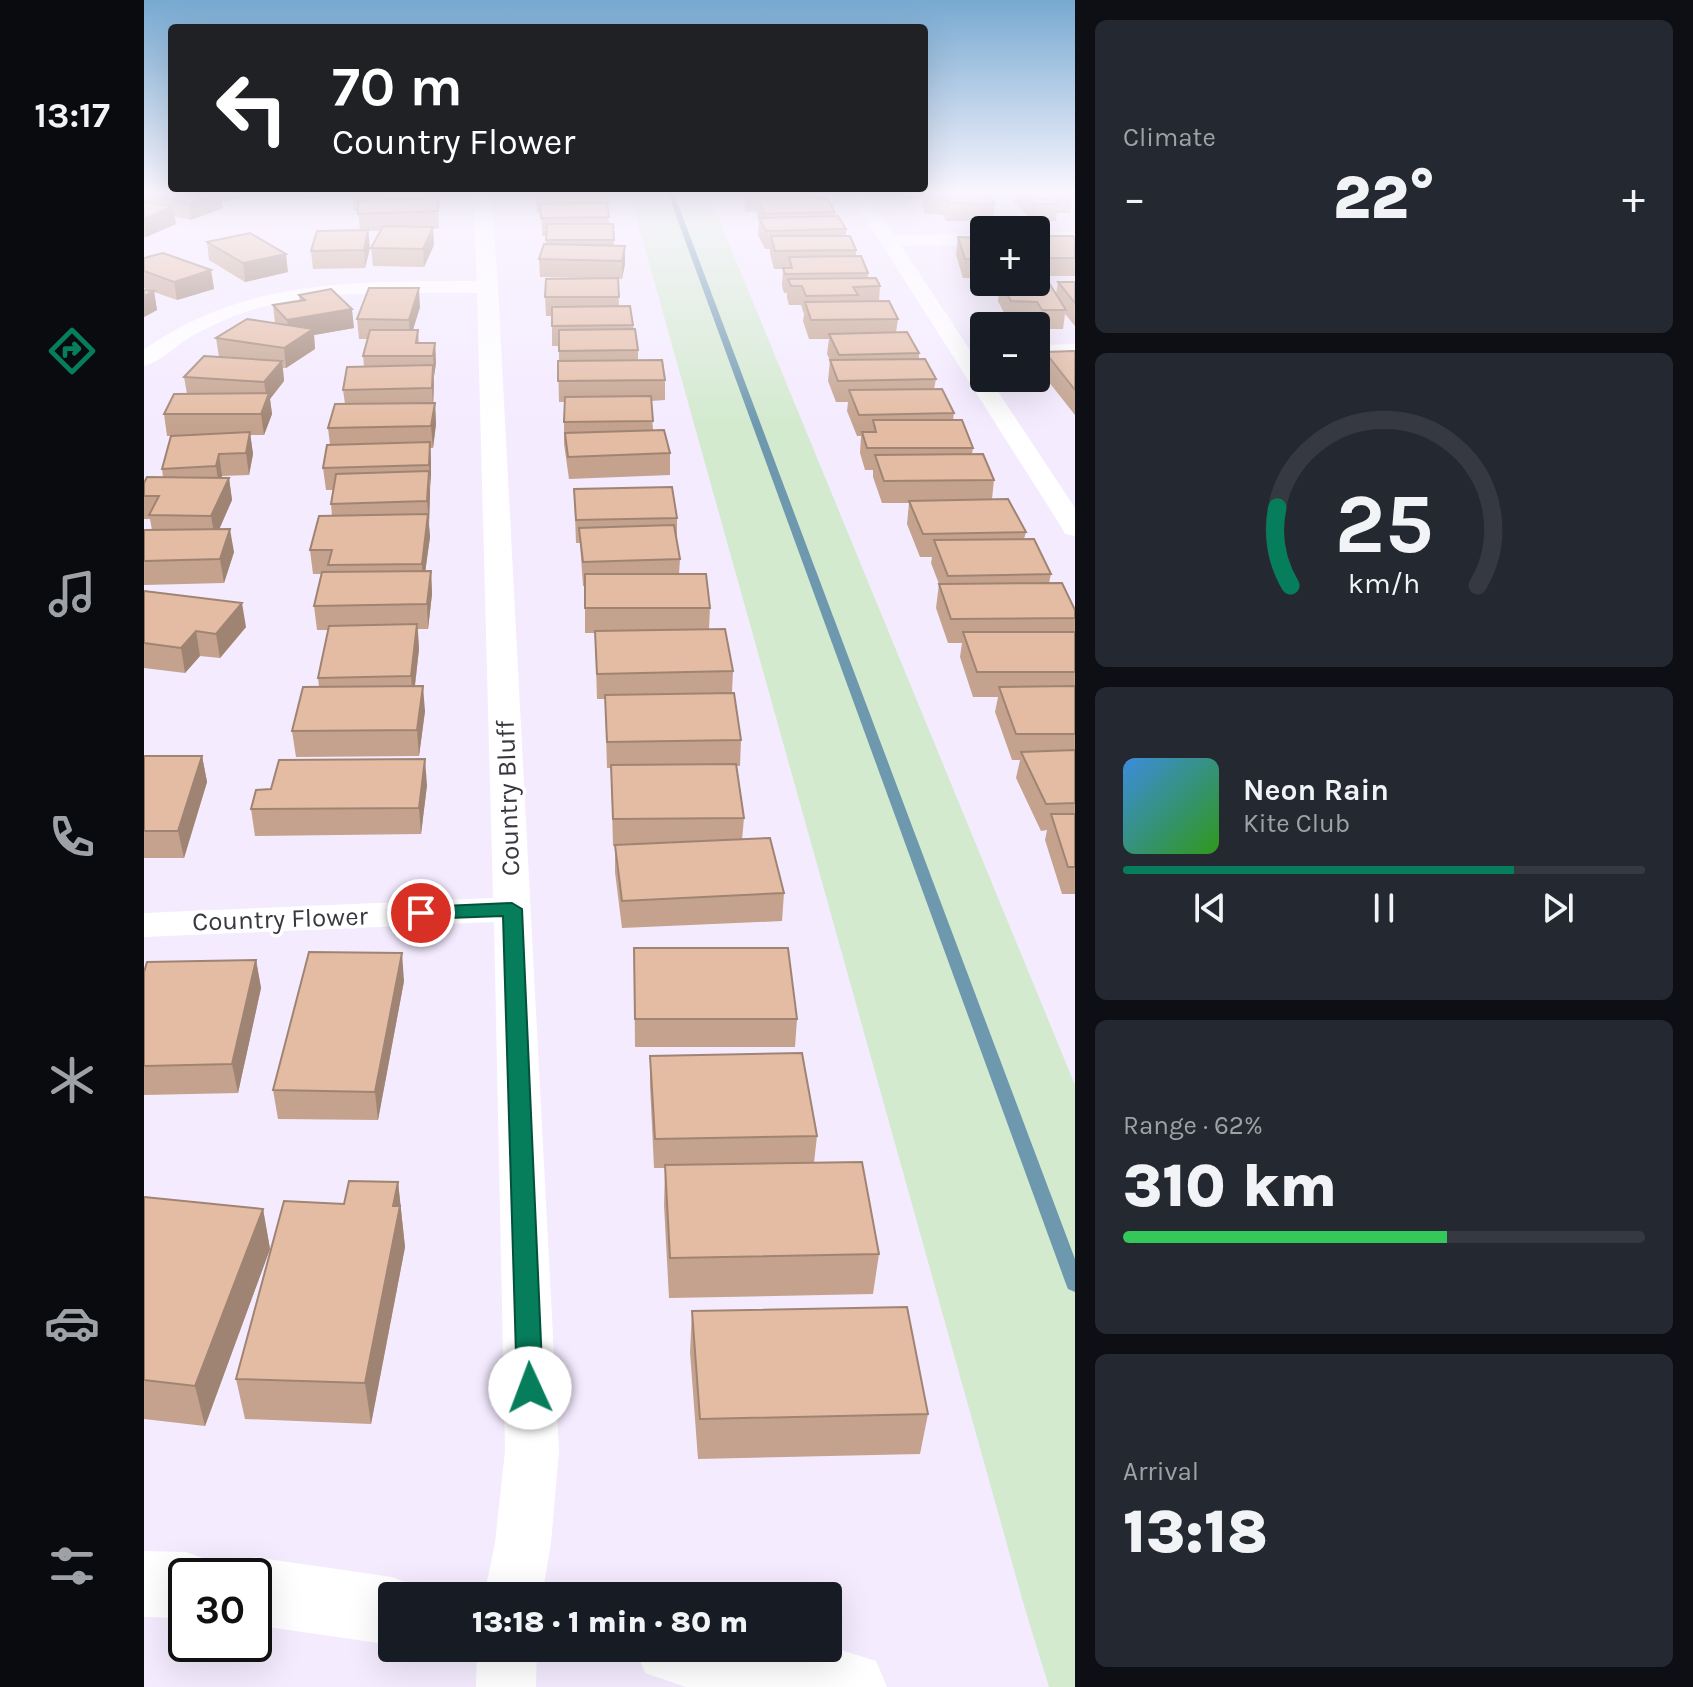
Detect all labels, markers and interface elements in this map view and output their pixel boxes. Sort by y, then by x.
text: 70 m [332,54,463,119]
icon: left [200,56,304,160]
text: 13:17 [34,94,110,136]
text: Country Flower [332,121,575,163]
text: Climate [1123,122,1216,153]
text: 22° [1333,163,1435,233]
text: − [1123,173,1146,224]
text: + [1622,173,1645,224]
map controls [970,216,1050,392]
button: + [970,216,1050,296]
button: − [970,312,1050,392]
icon: directions [44,323,100,379]
text: 25 [1335,476,1433,573]
icon: music [44,566,100,622]
text: km/h [1348,567,1420,600]
street label: Country Bluff [490,718,526,877]
text: Neon Rain [1243,772,1389,808]
text: Kite Club [1243,808,1350,839]
icon: phone [44,809,100,865]
pin [387,879,455,947]
icon: previous [1188,886,1232,930]
icon: pause [1362,886,1406,930]
icon: next [1536,886,1580,930]
icon: arrive [399,891,443,935]
street label: Country Flower [192,900,369,938]
icon: climate [44,1052,100,1108]
text: Range · 62% [1123,1110,1263,1141]
text: 310 km [1123,1151,1337,1221]
icon: car [44,1295,100,1351]
position arrow [488,1346,572,1430]
text: Arrival [1123,1456,1199,1487]
text: 13:18 [1123,1497,1268,1567]
icon: filters [44,1538,100,1594]
speed limit sign: 30 [168,1558,272,1662]
text: 13:18 · 1 min · 80 m [472,1604,748,1640]

